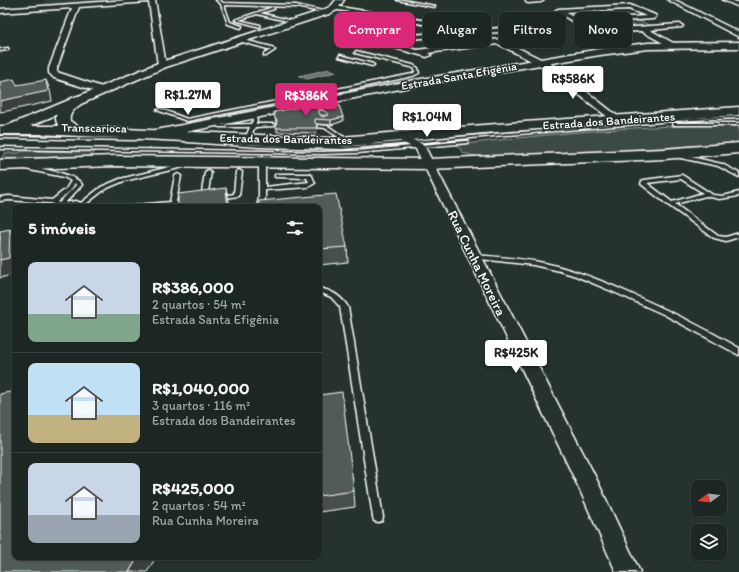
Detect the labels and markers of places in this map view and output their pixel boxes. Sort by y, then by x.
pin: R$586K [540,66,606,100]
pin: R$1.27M [151,82,225,116]
pin: R$386K [273,83,339,117]
pin: R$1.04M [390,104,464,138]
pin: R$425K [483,340,549,374]

